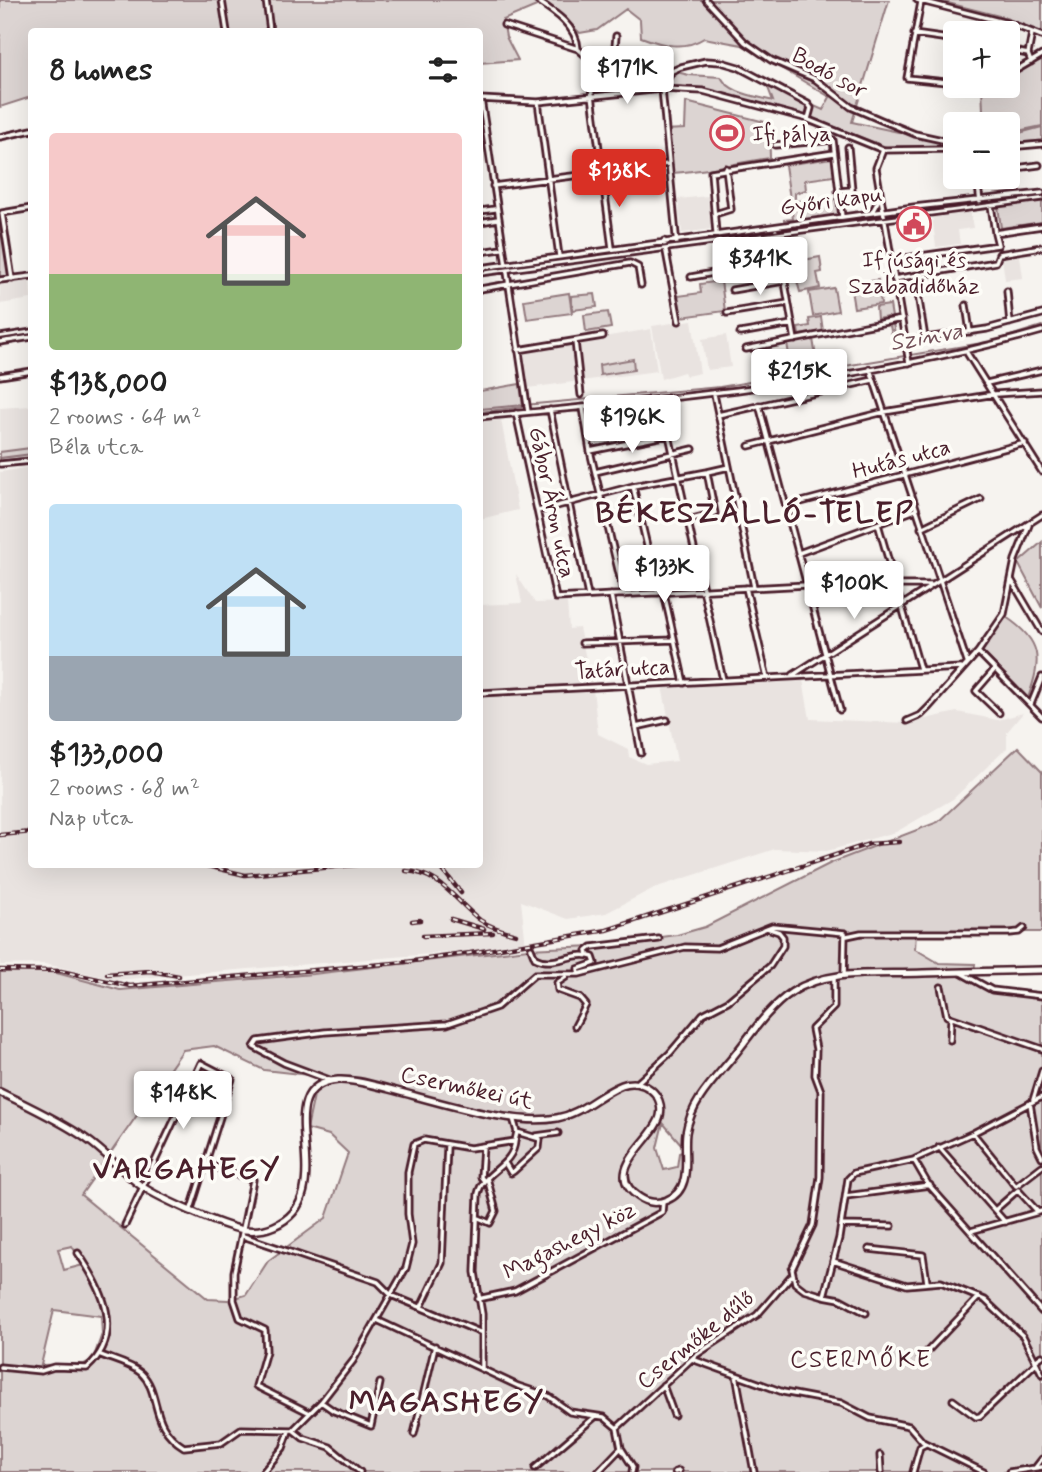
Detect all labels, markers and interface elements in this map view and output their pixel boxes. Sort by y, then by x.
map controls [943,21,1020,189]
button: + [943,21,1020,98]
street label: Bodó sor [786,41,872,107]
pin: $171K [578,46,676,106]
text: 8 homes [49,51,152,90]
icon: filters [424,51,462,89]
text: $171K [597,54,657,84]
button: − [943,112,1020,189]
sports icon: Ifi pálya [708,114,746,152]
place label: Ifi pálya [752,120,831,150]
pin: $138K [570,150,668,209]
text: $138K [588,157,650,187]
icon: home [193,178,319,304]
street label: Győri kapu [778,180,884,224]
public building icon: Ifjúsági és Szabadidőház [895,205,933,243]
pin: $341K [711,238,809,297]
text: $341K [728,245,792,275]
place label: Ifjúsági és Szabadidőház [848,246,980,302]
water label: Szinva [887,316,965,359]
pin: $215K [750,350,848,409]
text: $215K [767,357,831,387]
text: $138,000 [49,364,167,403]
pin: $196K [583,396,681,455]
text: 2 rooms · 64 m² [49,403,201,433]
text: $196K [600,403,664,433]
street label: Gábor Áron utca [520,424,582,581]
street label: Hutás utca [849,432,954,487]
text: Béla utca [49,433,143,463]
district label: BÉKESZÁLLÓ-TELEP [595,494,915,533]
pin: $133K [615,546,713,605]
icon: home [193,549,319,675]
text: $133K [634,553,694,583]
pin: $100K [805,562,903,621]
text: $100K [820,569,888,599]
street label: Tatár utca [574,653,671,687]
text: $133,000 [49,735,163,774]
text: 2 rooms · 68 m² [49,774,200,804]
text: Nap utca [49,804,133,834]
street label: Csermőkei út [398,1060,536,1118]
pin: $148K [134,1072,232,1131]
text: $148K [150,1079,216,1109]
district label: VARGAHEGY [93,1150,281,1189]
street label: Magashegy köz [498,1195,642,1290]
street label: Csermőke dűlő [631,1284,761,1397]
district label: CSERMŐKE [790,1344,932,1376]
district label: MAGASHEGY [349,1383,545,1422]

